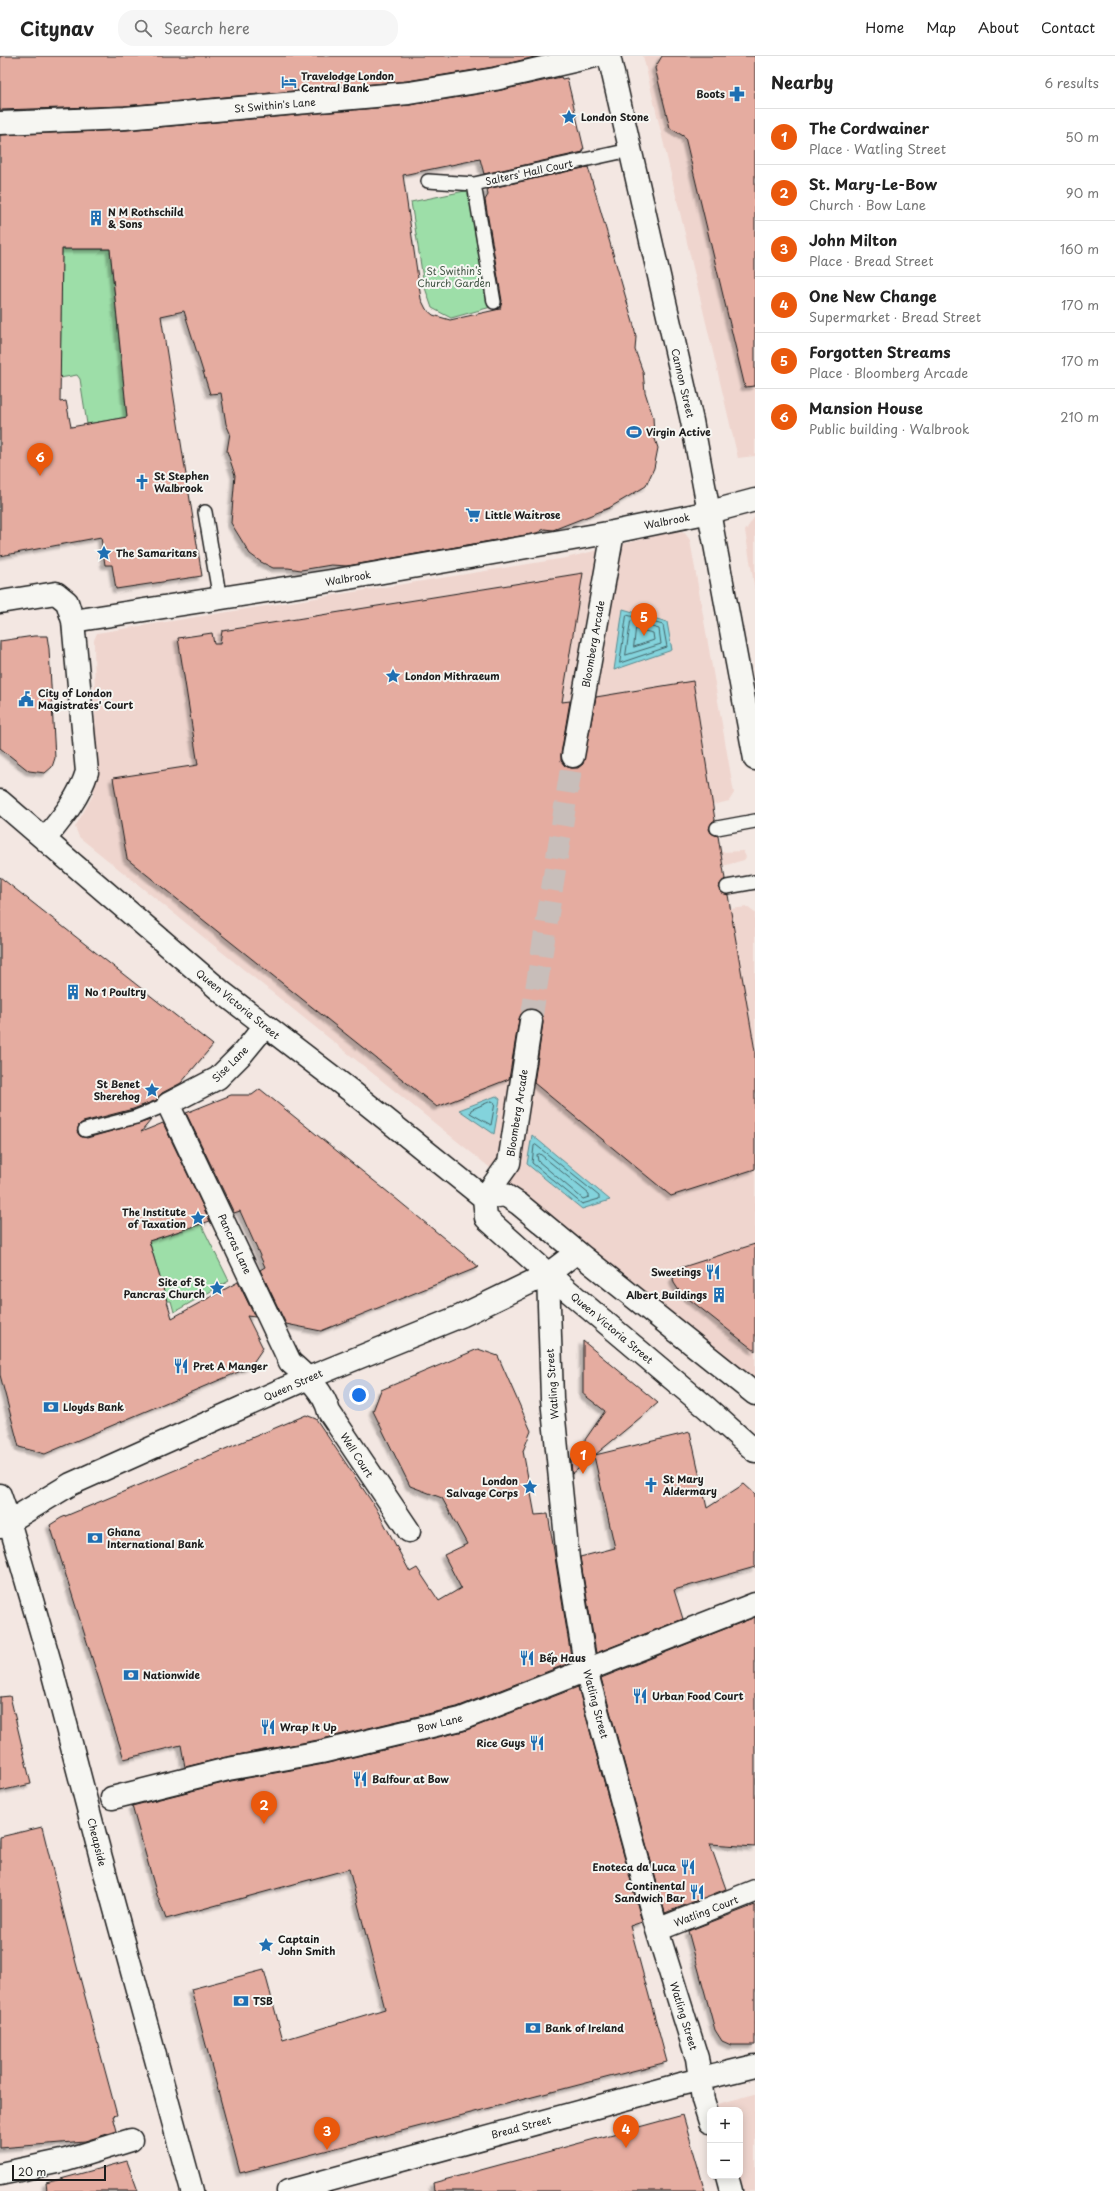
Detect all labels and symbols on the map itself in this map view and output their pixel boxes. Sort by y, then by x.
place label: Travelodge London Central Bank [301,68,394,95]
hotel icon: Travelodge London Central Bank [280,73,298,91]
pharmacy icon: Boots [728,85,746,103]
place label: Boots [696,86,725,101]
street label: St Swithin's Lane [234,93,317,116]
place icon: London Stone [560,108,578,126]
place label: London Stone [581,109,649,124]
street label: Salters' Hall Court [484,155,574,188]
place label: N M Rothschild & Sons [108,204,184,231]
building icon: N M Rothschild & Sons [87,209,105,227]
park label: St Swithin's Church Garden [417,263,491,290]
street label: Cannon Street [668,347,699,419]
sports icon: Virgin Active [625,423,643,441]
place label: Virgin Active [646,424,711,439]
pin: 6 [27,443,53,476]
place label: St Stephen Walbrook [154,468,209,495]
church icon: St Stephen Walbrook [133,473,151,491]
supermarket icon: Little Waitrose [464,506,482,524]
place label: Little Waitrose [485,507,561,522]
street label: Walbrook [643,509,691,532]
place icon: The Samaritans [95,544,113,562]
place label: The Samaritans [116,545,197,560]
street label: Walbrook [324,566,372,589]
street label: Bloomberg Arcade [577,599,608,689]
pin: 5 [631,603,657,636]
place icon: London Mithraeum [384,667,402,685]
place label: London Mithraeum [405,668,500,683]
place label: City of London Magistrates' Court [38,685,134,712]
public building icon: City of London Magistrates' Court [17,690,35,708]
street label: Queen Victoria Street [193,965,283,1042]
building icon: No 1 Poultry [64,983,82,1001]
place label: No 1 Poultry [85,984,146,999]
street label: Sise Lane [208,1042,251,1085]
street label: Bloomberg Arcade [502,1068,531,1158]
place label: St Benet Sherehog [94,1076,140,1103]
place icon: St Benet Sherehog [143,1081,161,1099]
place label: The Institute of Taxation [122,1204,187,1231]
place icon: The Institute of Taxation [189,1209,207,1227]
street label: Pancras Lane [215,1211,256,1277]
restaurant icon: Sweetings [704,1263,722,1281]
place label: Sweetings [651,1264,701,1279]
place label: Site of St Pancras Church [124,1274,205,1301]
place icon: Site of St Pancras Church [208,1279,226,1297]
building icon: Albert Buildings [710,1286,728,1304]
place label: Albert Buildings [626,1287,707,1302]
street label: Queen Victoria Street [568,1288,657,1367]
street label: Watling Street [542,1348,561,1420]
restaurant icon: Pret A Manger [172,1357,190,1375]
place label: Pret A Manger [193,1358,268,1373]
street label: Queen Street [261,1365,325,1404]
your location [349,1385,369,1405]
bank icon: Lloyds Bank [42,1398,60,1416]
place label: Lloyds Bank [63,1399,124,1414]
street label: Well Court [337,1430,377,1480]
pin: 1 [570,1441,596,1474]
place label: St Mary Aldermary [662,1471,717,1498]
place label: London Salvage Corps [446,1473,518,1500]
church icon: St Mary Aldermary [642,1476,660,1494]
place icon: London Salvage Corps [521,1478,539,1496]
place label: Ghana International Bank [107,1524,205,1551]
bank icon: Ghana International Bank [86,1529,104,1547]
restaurant icon: Bếp Haus [518,1649,536,1667]
place label: Bếp Haus [539,1650,586,1665]
bank icon: Nationwide [122,1666,140,1684]
place label: Nationwide [143,1667,200,1682]
street label: Watling Street [580,1668,613,1740]
restaurant icon: Urban Food Court [631,1687,649,1705]
place label: Urban Food Court [652,1688,744,1703]
street label: Bow Lane [415,1710,465,1735]
restaurant icon: Wrap It Up [259,1718,277,1736]
place label: Wrap It Up [280,1719,337,1734]
restaurant icon: Rice Guys [528,1734,546,1752]
place label: Rice Guys [477,1735,525,1750]
restaurant icon: Balfour at Bow [351,1770,369,1788]
place label: Balfour at Bow [372,1771,449,1786]
pin: 2 [251,1791,277,1824]
street label: Cheapside [84,1816,111,1868]
restaurant icon: Enoteca da Luca [679,1858,697,1876]
place label: Enoteca da Luca [592,1859,676,1874]
place label: Continental Sandwich Bar [615,1878,686,1905]
restaurant icon: Continental Sandwich Bar [688,1883,706,1901]
street label: Watling Court [671,1891,740,1930]
place label: Captain John Smith [278,1931,335,1958]
place icon: Captain John Smith [257,1936,275,1954]
street label: Watling Street [667,1980,702,2052]
bank icon: TSB [232,1992,250,2010]
place label: TSB [253,1993,273,2008]
bank icon: Bank of Ireland [524,2019,542,2037]
place label: Bank of Ireland [545,2020,624,2035]
street label: Bread Street [489,2111,552,2142]
pin: 4 [613,2115,639,2148]
pin: 3 [314,2117,340,2150]
scale bar [12,2163,106,2182]

